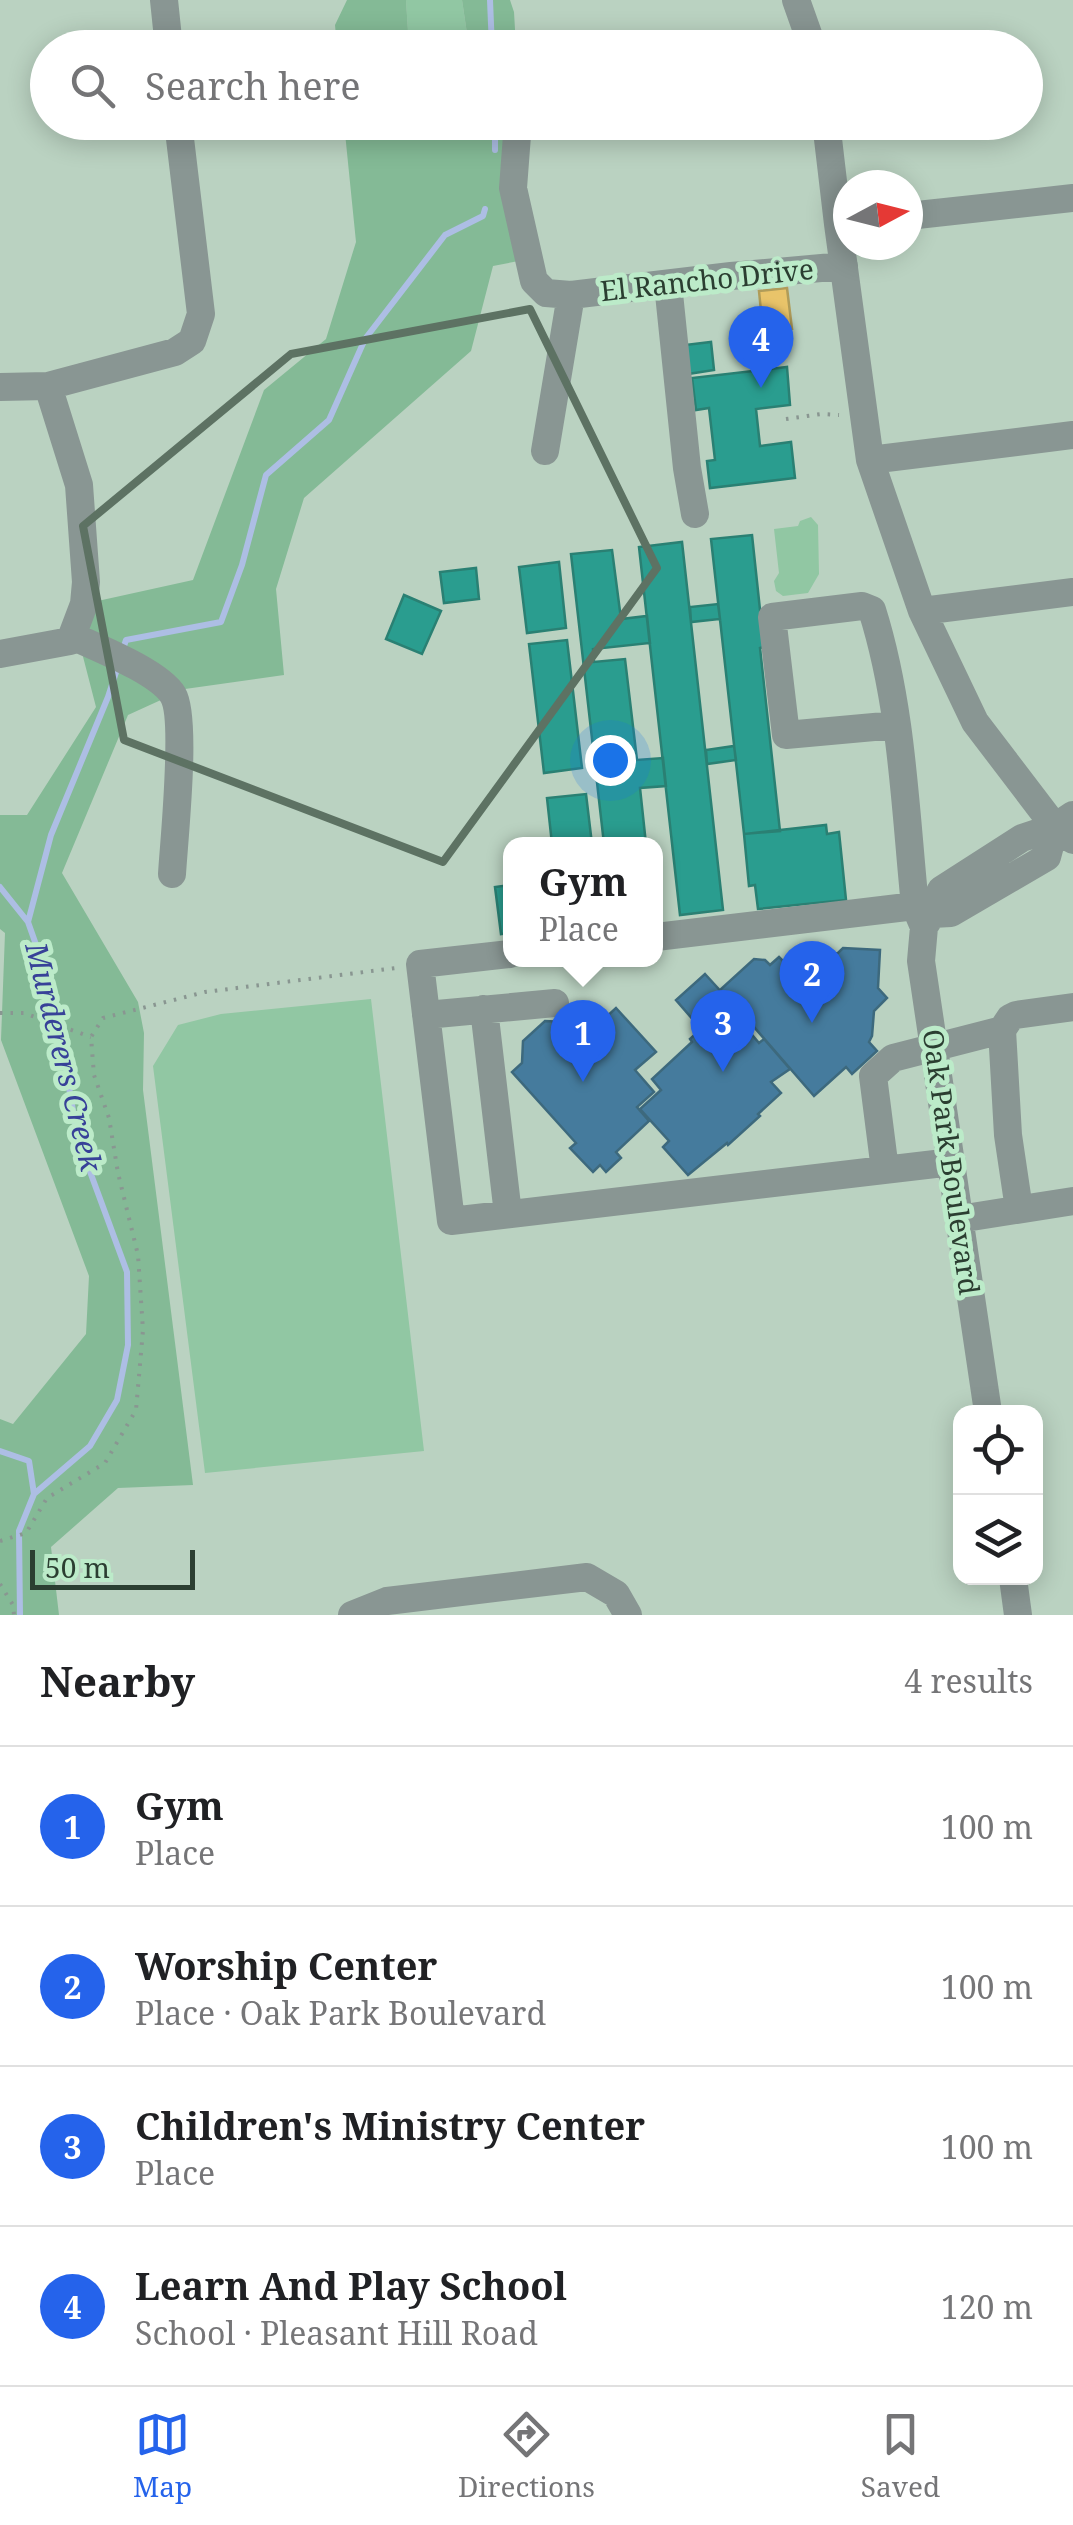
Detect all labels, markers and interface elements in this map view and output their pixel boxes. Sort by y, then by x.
search box [30,30,1043,140]
icon: search [65,58,120,113]
text: Search here [145,59,361,111]
north arrow [833,170,923,260]
street label: El Rancho Drive [598,249,815,309]
pin: 4 [728,306,794,388]
your location [585,735,636,786]
popup [503,837,663,967]
text: Gym [539,855,627,907]
text: Place [539,907,619,950]
water label: Murderers Creek [16,937,113,1176]
pin: 2 [780,940,844,1023]
pin: 3 [690,990,756,1072]
pin: 1 [550,1000,616,1082]
street label: Oak Park Boulevard [915,1027,989,1297]
map controls [953,1405,1043,1585]
button: locate [953,1405,1043,1495]
button: layers [953,1495,1043,1585]
scale bar [30,1545,195,1590]
text: 50 m [45,1548,110,1586]
text: Nearby [40,1652,195,1709]
text: 4 results [904,1659,1033,1702]
text: Gym [135,1779,224,1831]
text: 1 [63,1805,82,1848]
text: 100 m [941,1805,1033,1848]
text: Place [135,1831,215,1874]
text: Worship Center [135,1939,437,1991]
text: 2 [63,1965,82,2008]
text: 100 m [941,1965,1033,2008]
text: Place · Oak Park Boulevard [135,1991,546,2034]
text: Children's Ministry Center [135,2099,645,2151]
text: 3 [63,2125,82,2168]
text: 100 m [941,2125,1033,2168]
text: Place [135,2151,215,2194]
text: Learn And Play School [135,2259,567,2311]
text: 4 [63,2285,82,2328]
text: 120 m [941,2285,1033,2328]
text: School · Pleasant Hill Road [135,2311,538,2354]
tab: Map [133,2407,192,2505]
tab: Directions [458,2407,595,2505]
tab: Saved [861,2407,940,2505]

